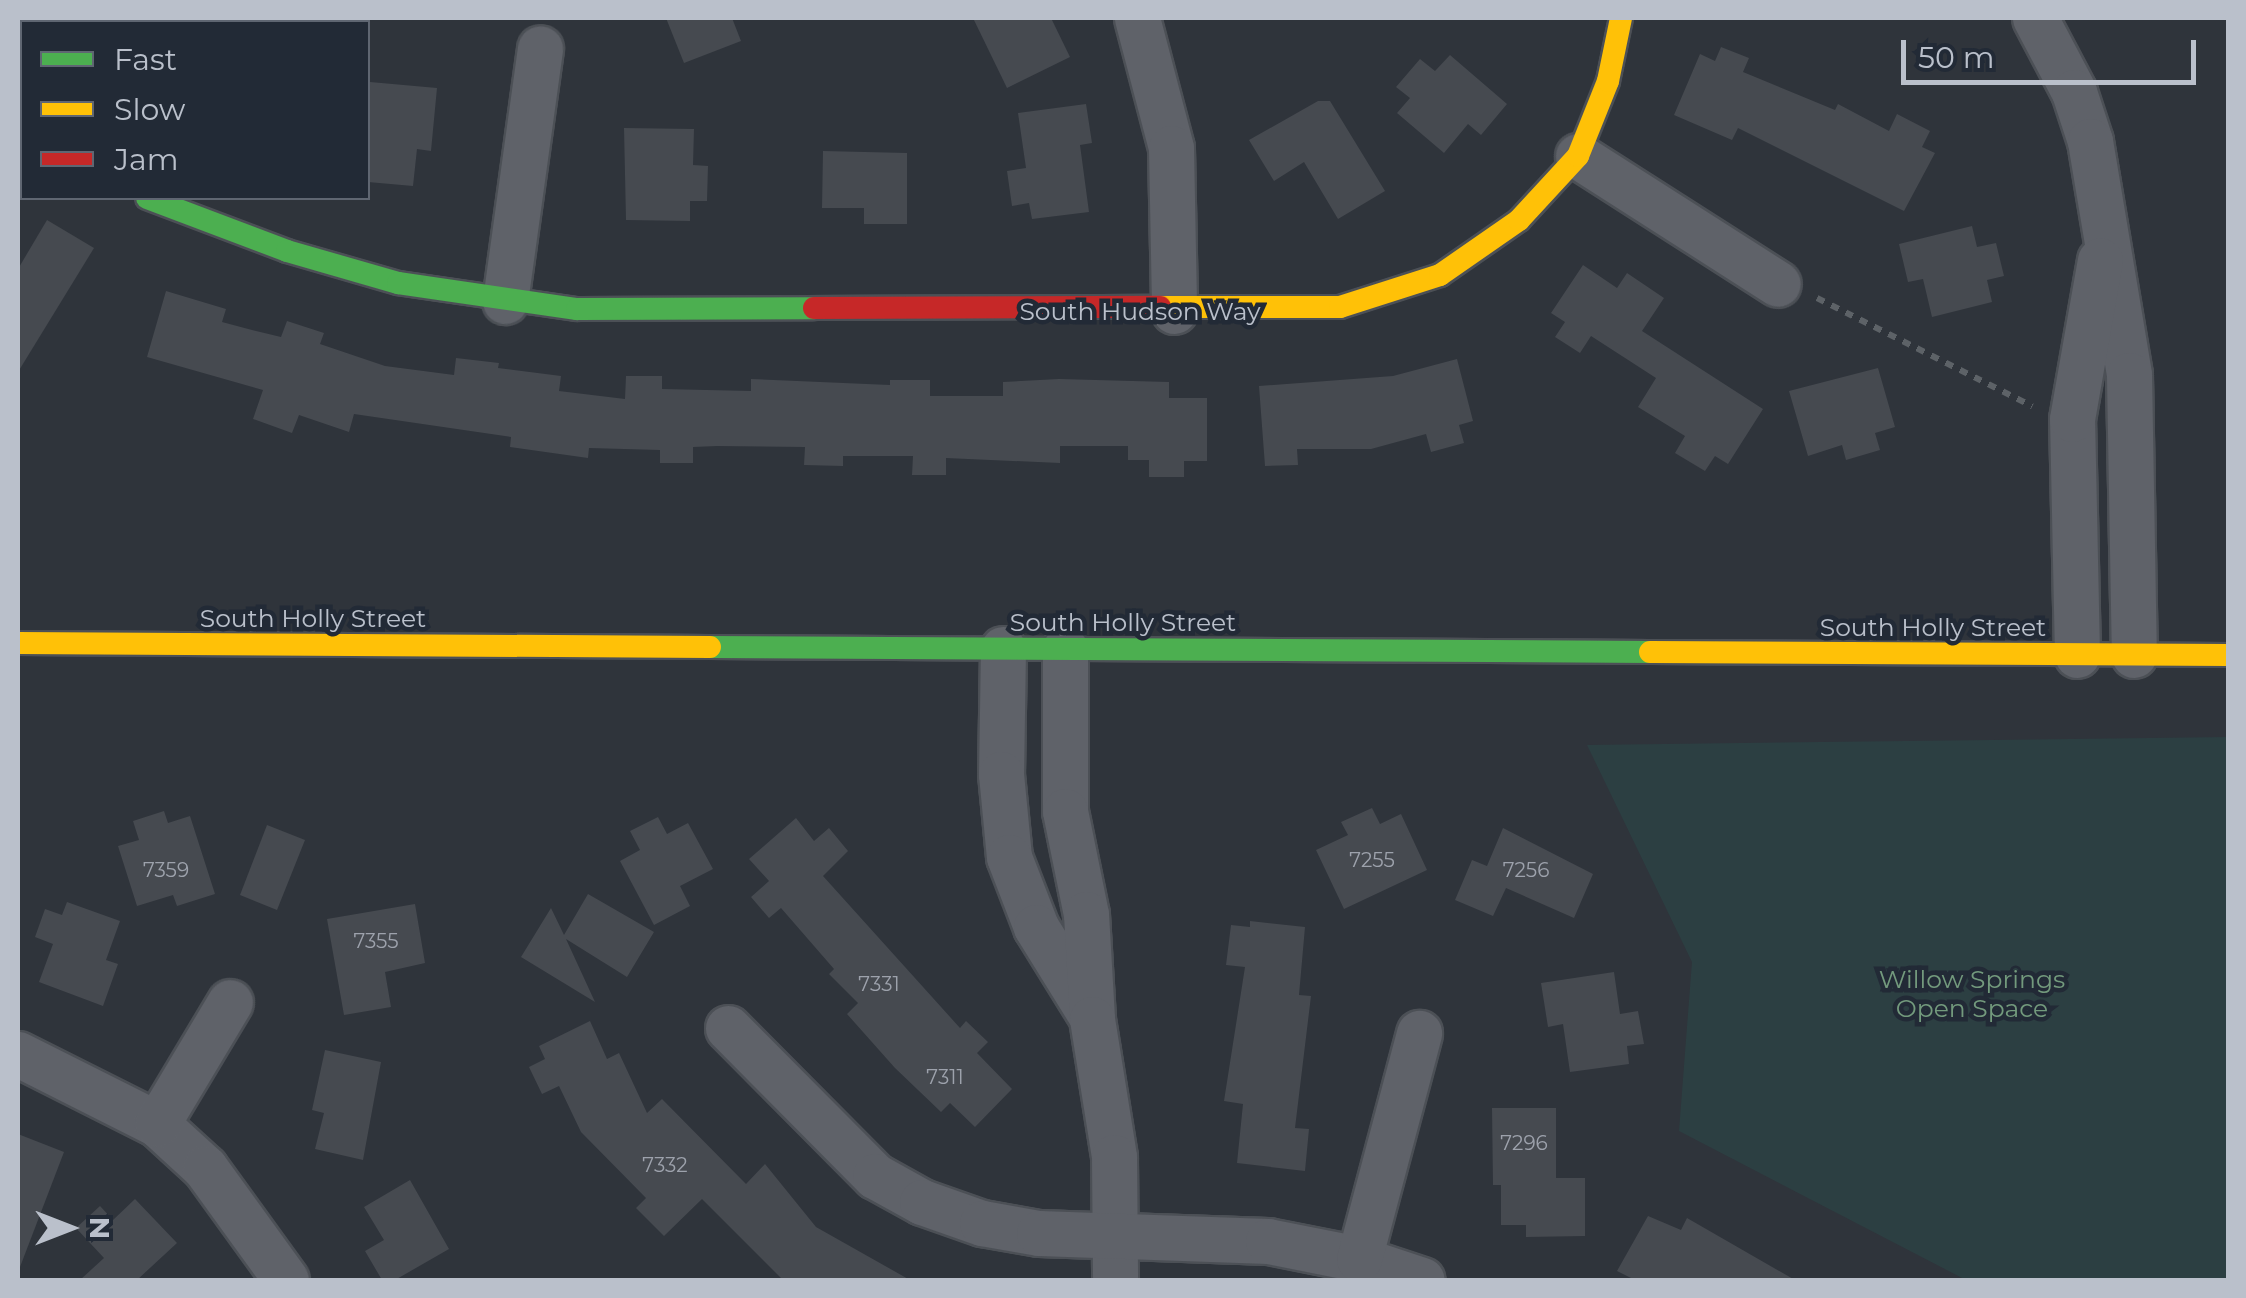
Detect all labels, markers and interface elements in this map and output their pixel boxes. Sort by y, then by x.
legend [20,20,370,200]
scale bar [1906,20,2201,82]
text: 50 m [1918,39,1995,76]
text: Fast [114,41,177,78]
text: Slow [114,91,185,128]
text: Jam [114,141,179,178]
street label: South Hudson Way [1019,296,1261,326]
street label: South Holly Street [200,603,426,633]
street label: South Holly Street [1010,607,1236,637]
street label: South Holly Street [1820,612,2046,642]
house number: 7255 [1349,848,1395,872]
house number: 7359 [143,858,189,882]
house number: 7256 [1503,858,1549,882]
house number: 7355 [353,929,399,953]
park label: Willow Springs Open Space [1879,965,2065,1024]
house number: 7331 [858,972,900,996]
house number: 7311 [926,1065,964,1089]
house number: 7296 [1500,1131,1548,1155]
house number: 7332 [642,1153,688,1177]
north arrow [20,1178,120,1278]
text: N [83,1217,117,1239]

